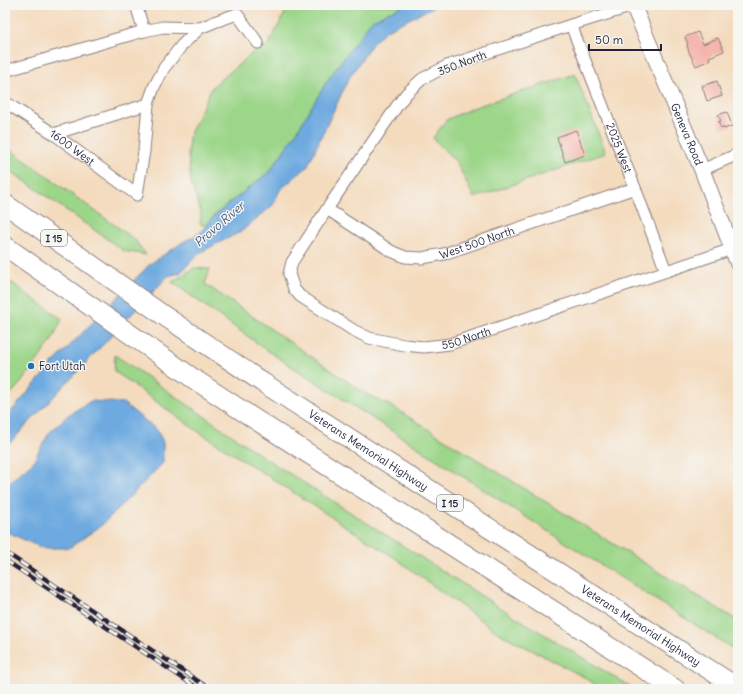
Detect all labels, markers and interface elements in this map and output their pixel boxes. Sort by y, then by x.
scale bar [589,26,661,52]
text: 50 m [595,32,624,47]
street label: 350 North [436,47,488,79]
street label: Geneva Road [668,101,706,168]
street label: 2025 West [603,121,635,175]
street label: 1600 West [47,126,97,169]
water label: Provo River [191,197,249,250]
street label: West 500 North [437,223,516,262]
road number: I 15 [41,230,67,246]
street label: 550 North [441,324,493,352]
place label: Fort Utah [39,359,86,373]
marker: Fort Utah [26,361,36,371]
street label: Veterans Memorial Highway [306,407,431,494]
road number: I 15 [437,495,463,511]
street label: Veterans Memorial Highway [578,582,703,669]

